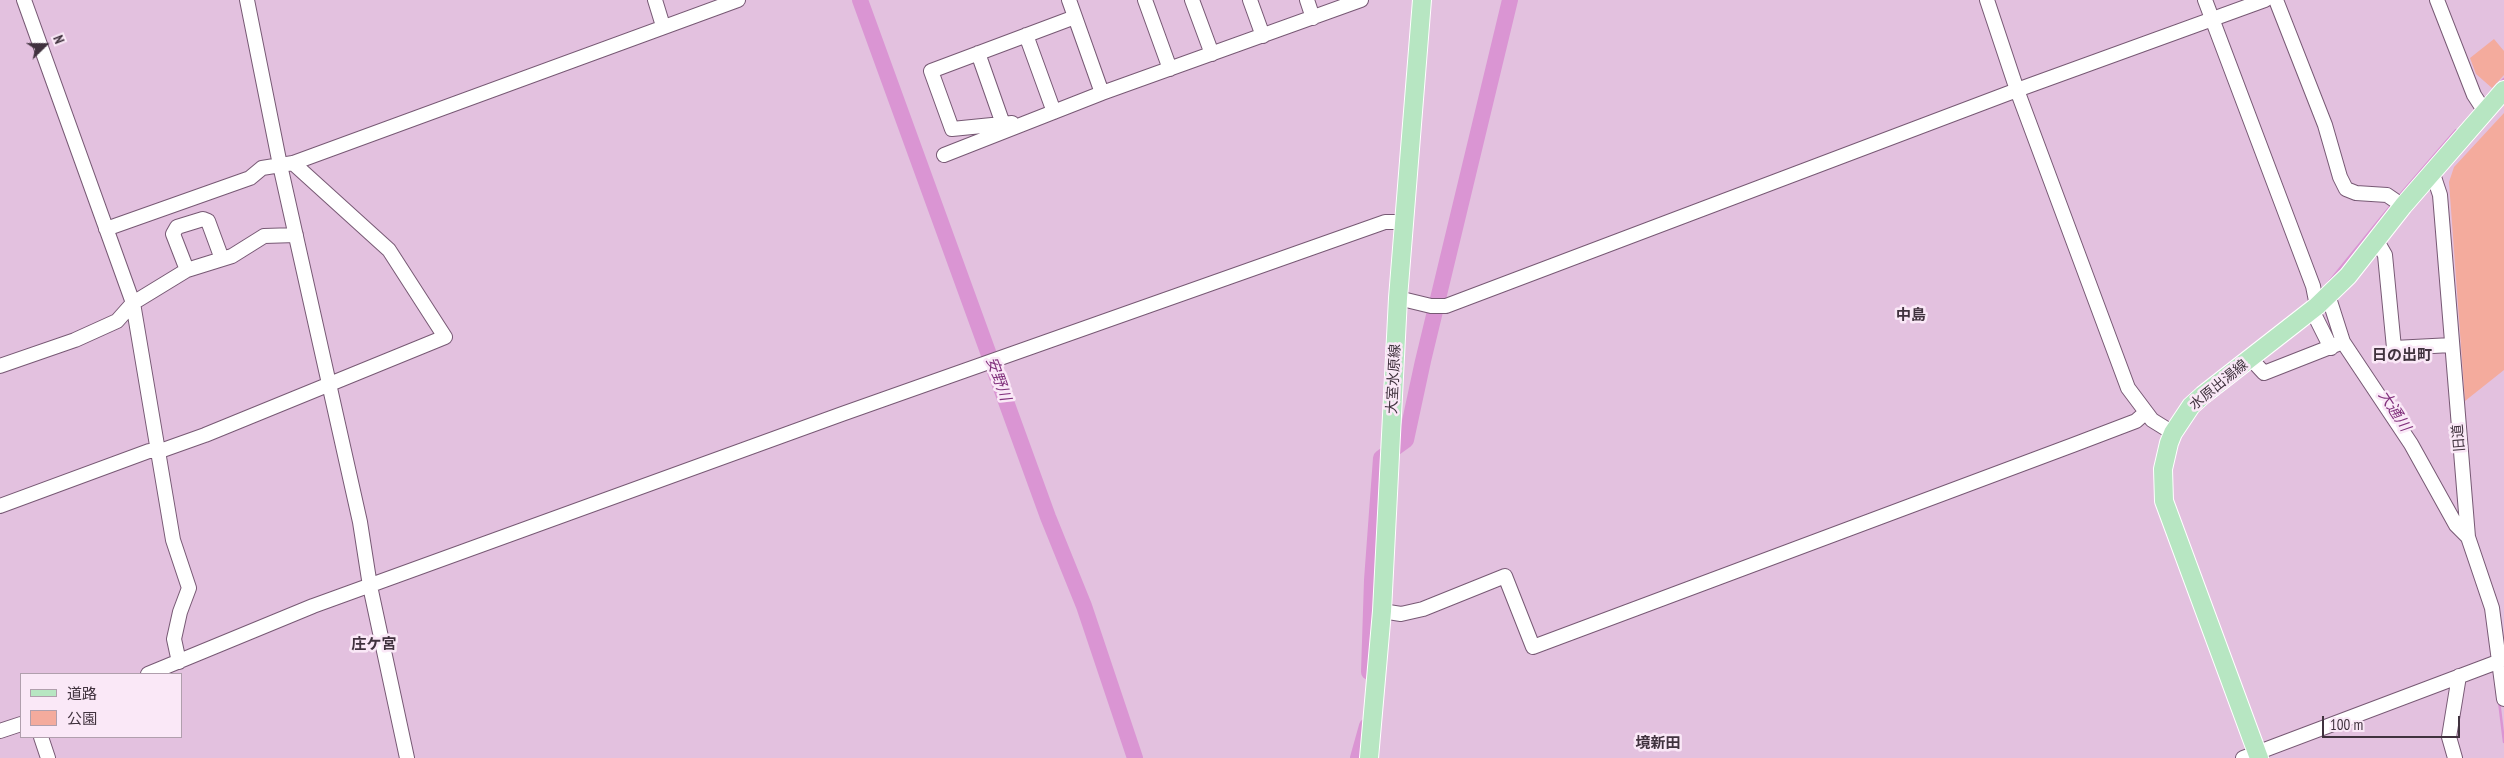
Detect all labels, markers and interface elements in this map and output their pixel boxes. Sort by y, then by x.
north arrow [20,20,70,70]
text: N [49,33,69,46]
district label: 中島 [1896,307,1926,325]
street label: 大室水原線 [1384,344,1404,414]
district label: 日の出町 [2372,347,2432,365]
water label: 安野川 [982,355,1014,403]
street label: 水原出湯線 [2187,356,2251,414]
water label: 大通川 [2374,387,2414,435]
street label: 旧道 [2449,423,2469,453]
district label: 庄ケ宮 [352,636,396,654]
legend [20,673,182,738]
text: 道路 [67,684,97,703]
scale bar [2324,706,2462,738]
text: 公園 [67,709,97,728]
text: 100 m [2330,715,2363,734]
district label: 境新田 [1636,735,1680,753]

